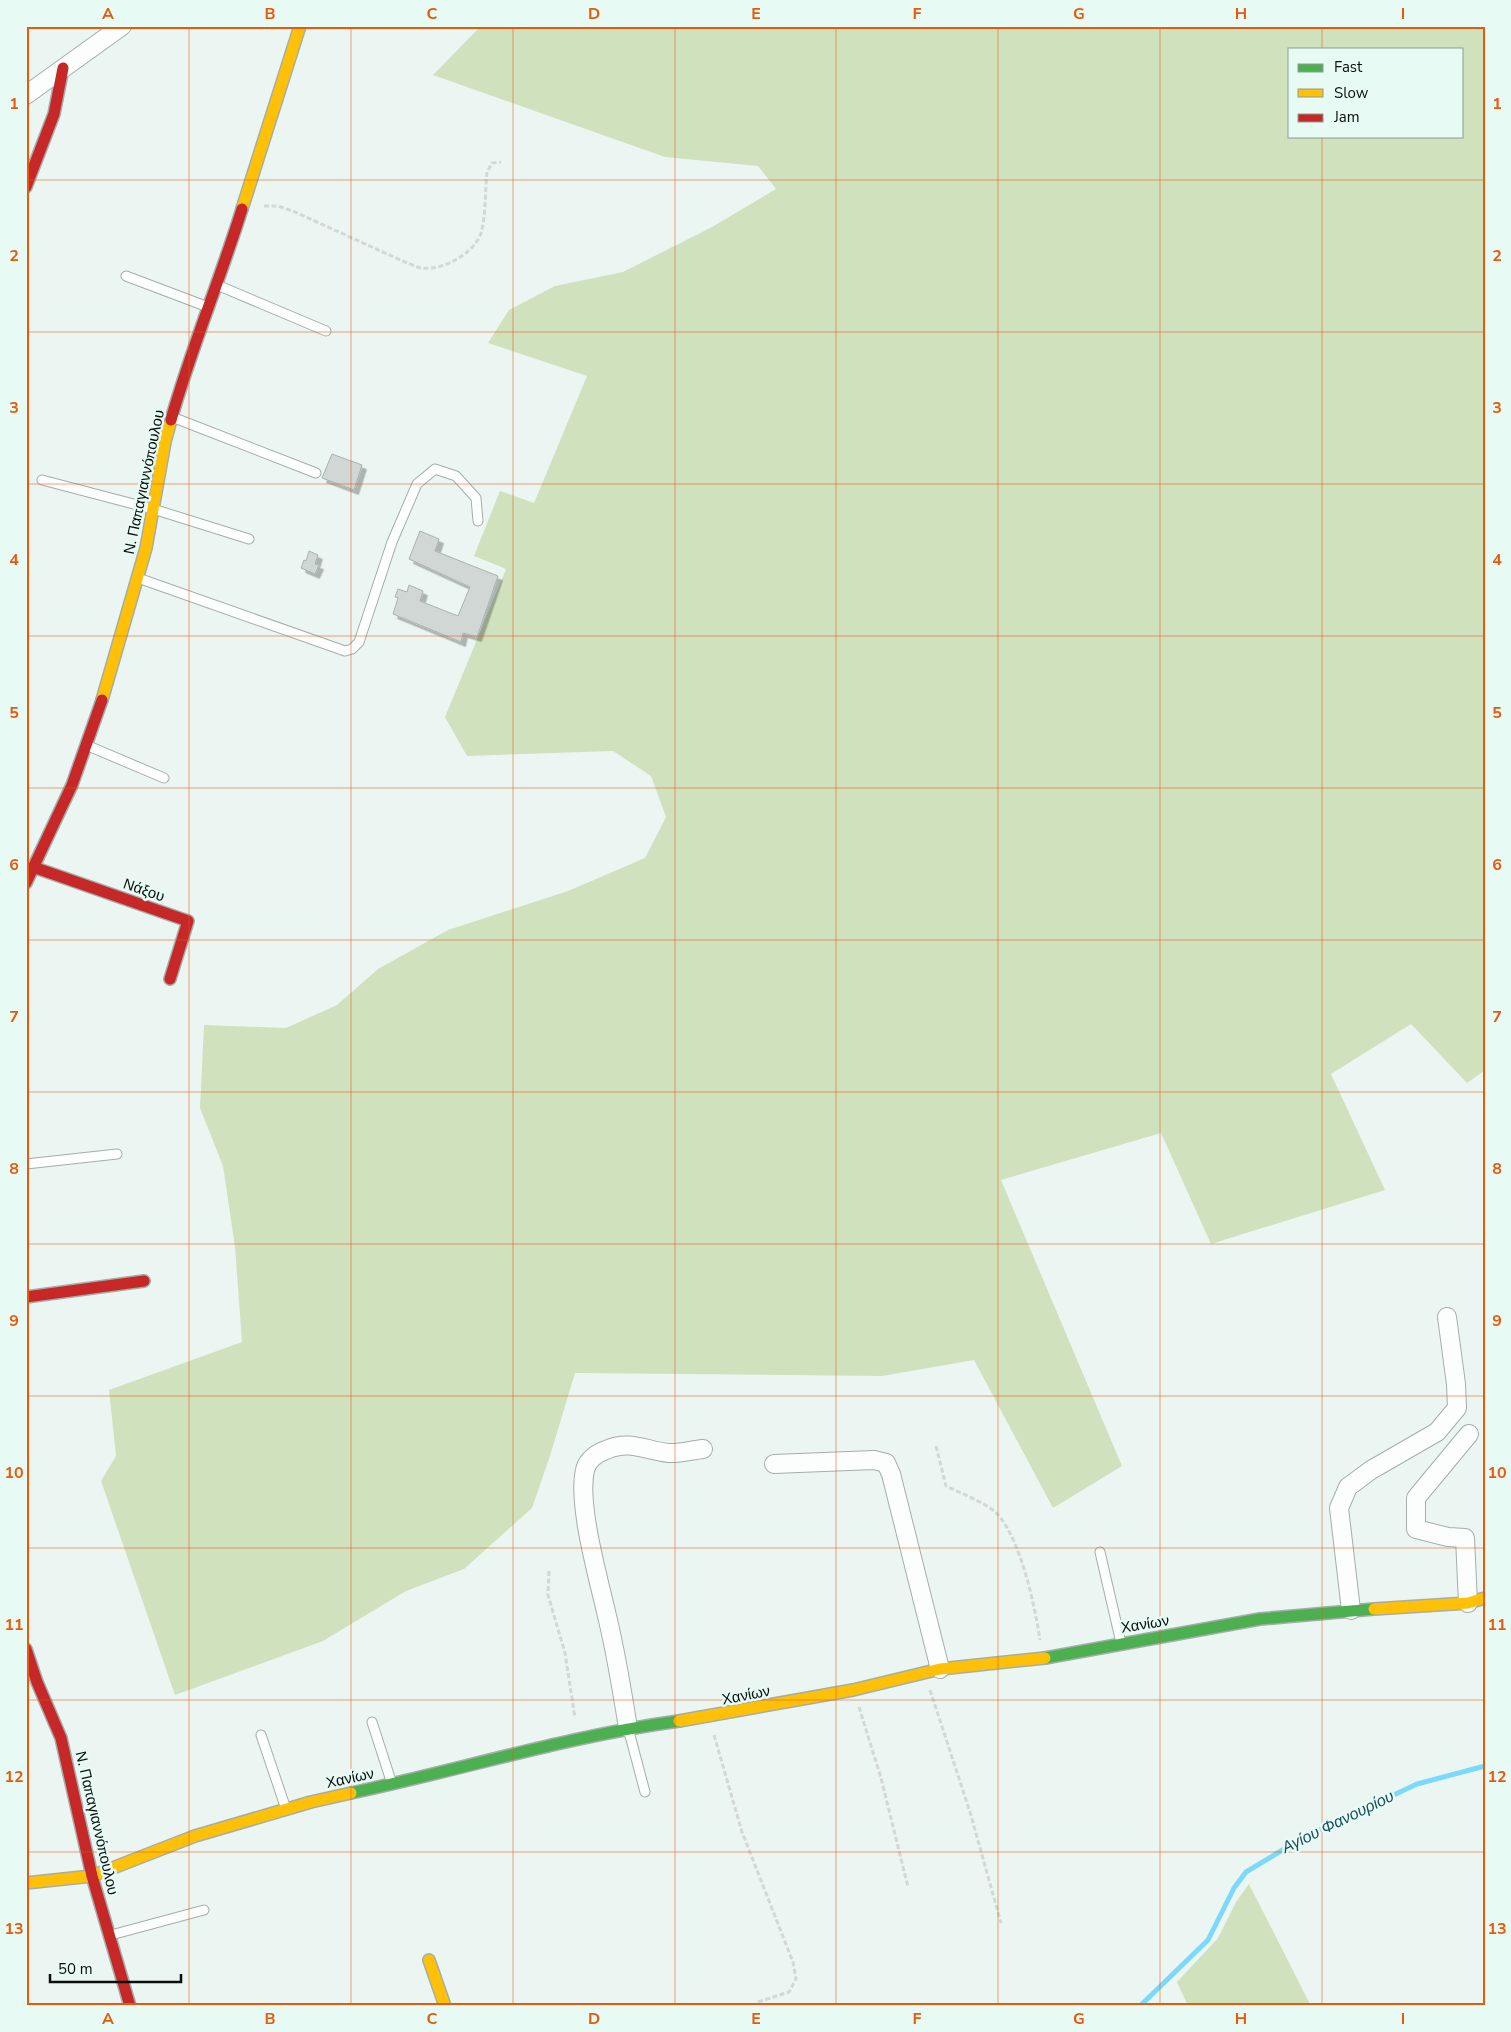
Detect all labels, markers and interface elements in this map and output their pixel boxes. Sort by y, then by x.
text: A [102,3,114,25]
text: B [264,3,276,25]
text: C [427,3,438,25]
text: D [588,3,600,25]
text: E [751,3,761,25]
text: F [913,3,922,25]
text: G [1073,3,1085,25]
text: H [1235,3,1247,25]
text: I [1401,3,1405,25]
legend [1288,48,1464,138]
text: Fast [1334,57,1363,77]
text: Slow [1334,83,1369,103]
text: 1 [9,93,19,115]
text: 1 [1492,93,1502,115]
text: Jam [1333,107,1360,127]
text: 2 [9,245,19,267]
text: 2 [1492,245,1502,267]
text: 3 [9,397,19,419]
text: 3 [1492,397,1502,419]
street label: Ν. Παπαγιαννόπουλου [119,408,169,556]
text: 4 [9,549,19,571]
text: 4 [1492,549,1502,571]
text: 5 [9,702,19,724]
text: 5 [1492,702,1502,724]
text: 6 [9,854,19,876]
text: 6 [1492,854,1502,876]
street label: Νάξου [121,874,167,906]
text: 7 [9,1006,19,1028]
text: 7 [1492,1006,1502,1028]
text: 8 [9,1158,19,1180]
text: 8 [1492,1158,1502,1180]
text: 9 [9,1310,19,1332]
text: 9 [1492,1310,1502,1332]
text: 10 [4,1462,24,1484]
text: 10 [1487,1462,1507,1484]
street label: Χανίων [1119,1610,1171,1638]
text: 11 [4,1614,24,1636]
text: 11 [1487,1614,1507,1636]
street label: Χανίων [720,1681,772,1709]
street label: Ν. Παπαγιαννόπουλου [71,1749,123,1897]
street label: Χανίων [324,1763,376,1793]
text: 12 [4,1766,24,1788]
text: 12 [1487,1766,1507,1788]
water label: Αγίου Φανουρίου [1277,1785,1398,1859]
text: 13 [4,1918,24,1940]
text: 13 [1487,1918,1507,1940]
scale bar [50,1952,181,1984]
text: 50 m [58,1959,93,1979]
text: A [102,2008,114,2030]
text: B [264,2008,276,2030]
text: C [427,2008,438,2030]
text: D [588,2008,600,2030]
text: E [751,2008,761,2030]
text: F [913,2008,922,2030]
text: G [1073,2008,1085,2030]
text: H [1235,2008,1247,2030]
text: I [1401,2008,1405,2030]

